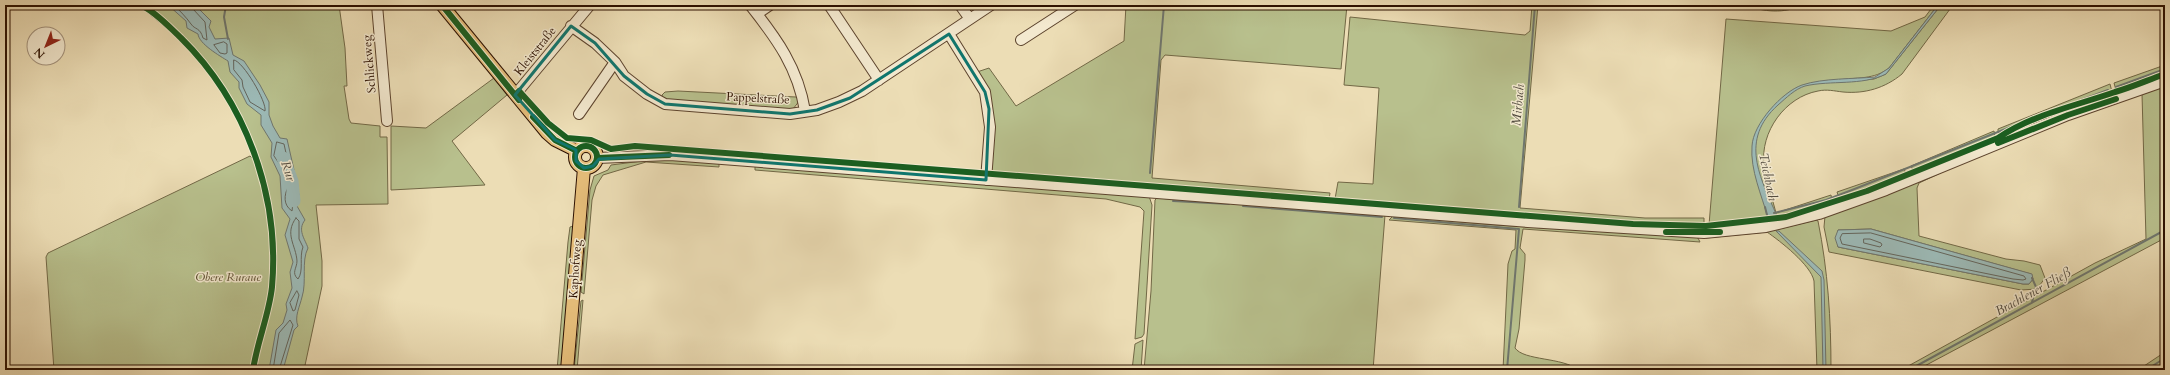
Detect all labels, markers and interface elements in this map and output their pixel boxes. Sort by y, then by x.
street label: Kleiststraße [510,23,560,79]
north arrow [26,26,66,66]
street label: Schlickweg [358,34,380,94]
text: N [31,44,48,62]
water label: Mirbach [1507,83,1529,127]
street label: Pappelstraße [726,88,790,108]
water label: Teichbach [1754,151,1782,203]
water label: Rur [276,158,300,184]
street label: Kaphofweg [565,239,585,299]
water label: Brachlener Fließ [1992,263,2075,320]
park label: Obere Ruraue [195,269,261,285]

